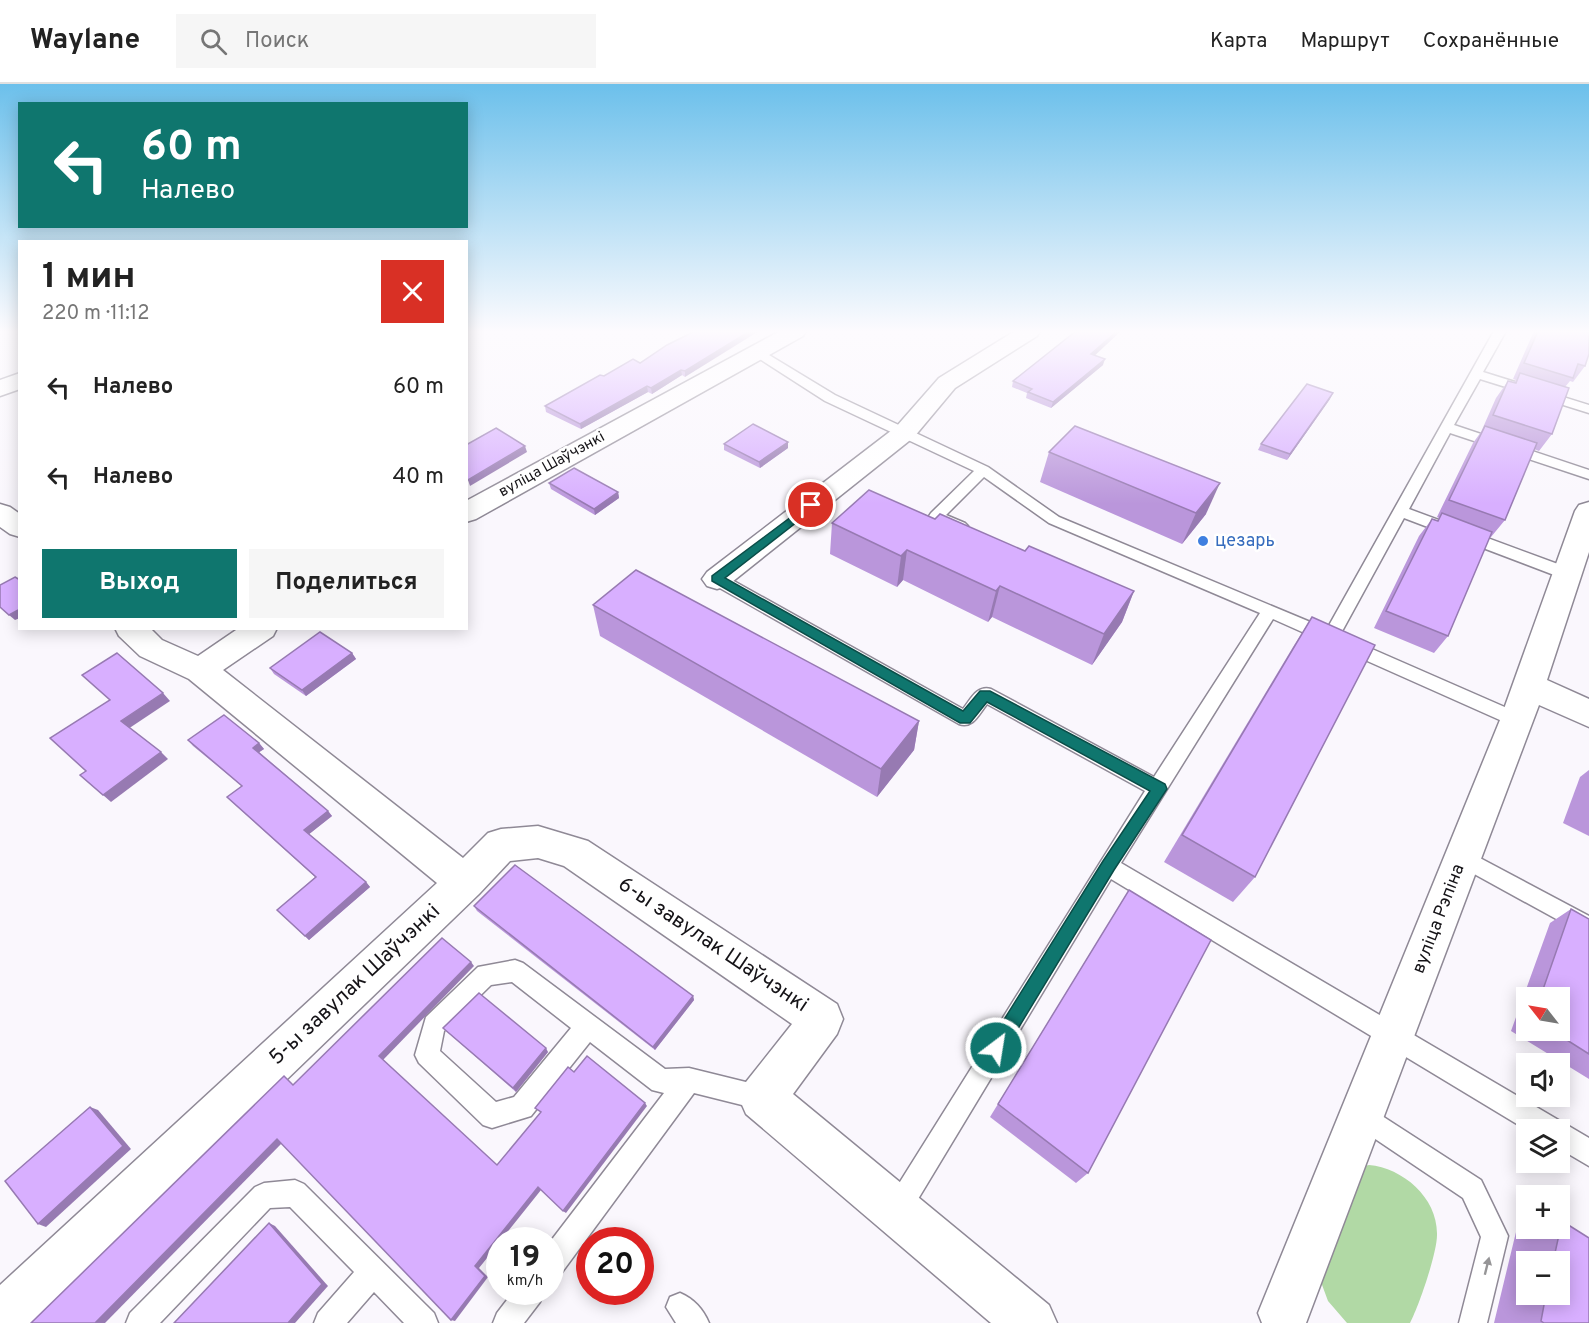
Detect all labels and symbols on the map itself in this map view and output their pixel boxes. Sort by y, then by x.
street label: вуліца Шаўчэнкі [496,428,608,502]
pin [785,479,836,530]
place label: цезарь [1215,530,1275,553]
marker: цезарь [1196,534,1210,548]
street label: вуліца Рэпіна [1408,861,1470,977]
street label: 6-ы завулак Шаўчэнкі [613,871,813,1019]
street label: 5-ы завулак Шаўчэнкі [264,899,446,1071]
north arrow [1516,987,1570,1041]
position arrow [964,1016,1028,1080]
speed limit sign: 20 [576,1227,654,1305]
one-way arrow [1483,1257,1493,1276]

